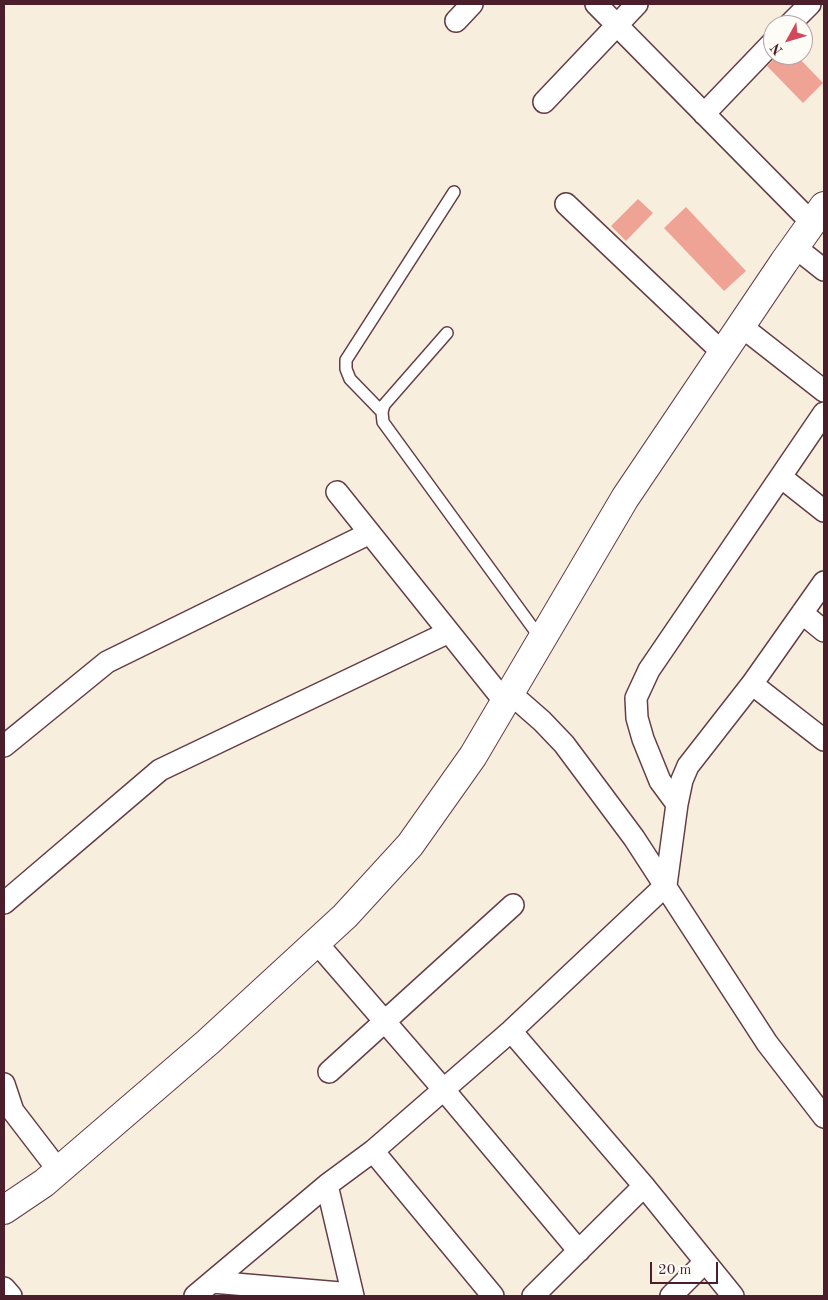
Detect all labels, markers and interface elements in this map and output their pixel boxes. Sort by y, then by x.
north arrow [763,15,813,65]
text: N [768,40,786,57]
scale bar [653,1252,720,1284]
text: 20 m [658,1263,692,1278]

